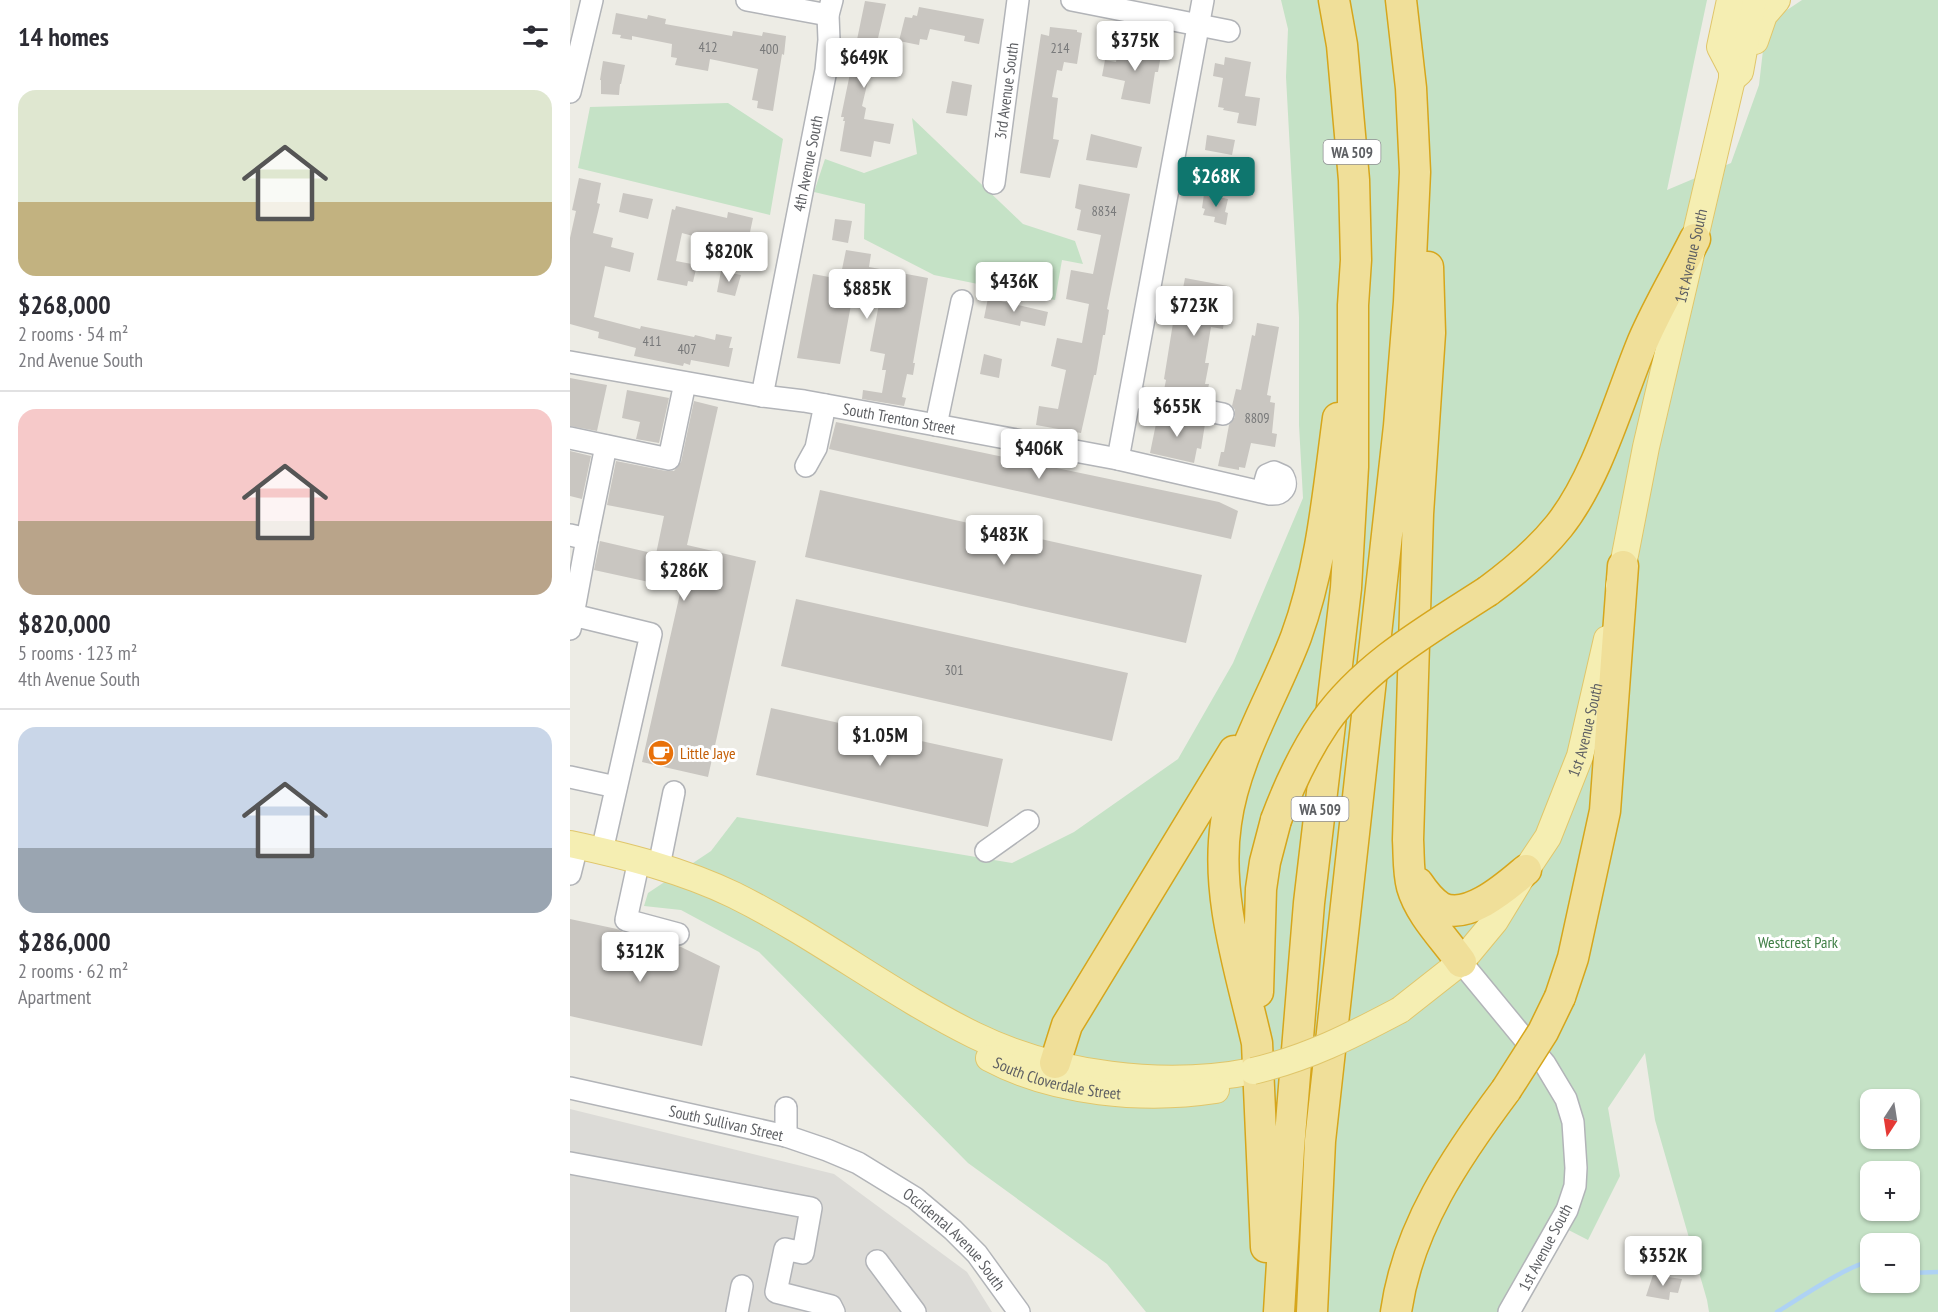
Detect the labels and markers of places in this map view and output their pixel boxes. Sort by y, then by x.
pin: $375K [1093,21,1177,72]
pin: $649K [822,38,906,89]
pin: $268K [1174,157,1258,208]
pin: $820K [687,232,771,283]
pin: $436K [972,262,1056,313]
pin: $885K [825,269,909,320]
pin: $723K [1152,286,1236,337]
pin: $655K [1135,387,1219,438]
pin: $406K [997,429,1081,480]
pin: $483K [962,515,1046,566]
pin: $286K [642,551,726,602]
pin: $1.05M [831,716,929,767]
cafe icon: Little Jaye [646,738,676,768]
place label: Little Jaye [680,743,736,763]
pin: $312K [598,932,682,983]
pin: $352K [1621,1236,1705,1287]

